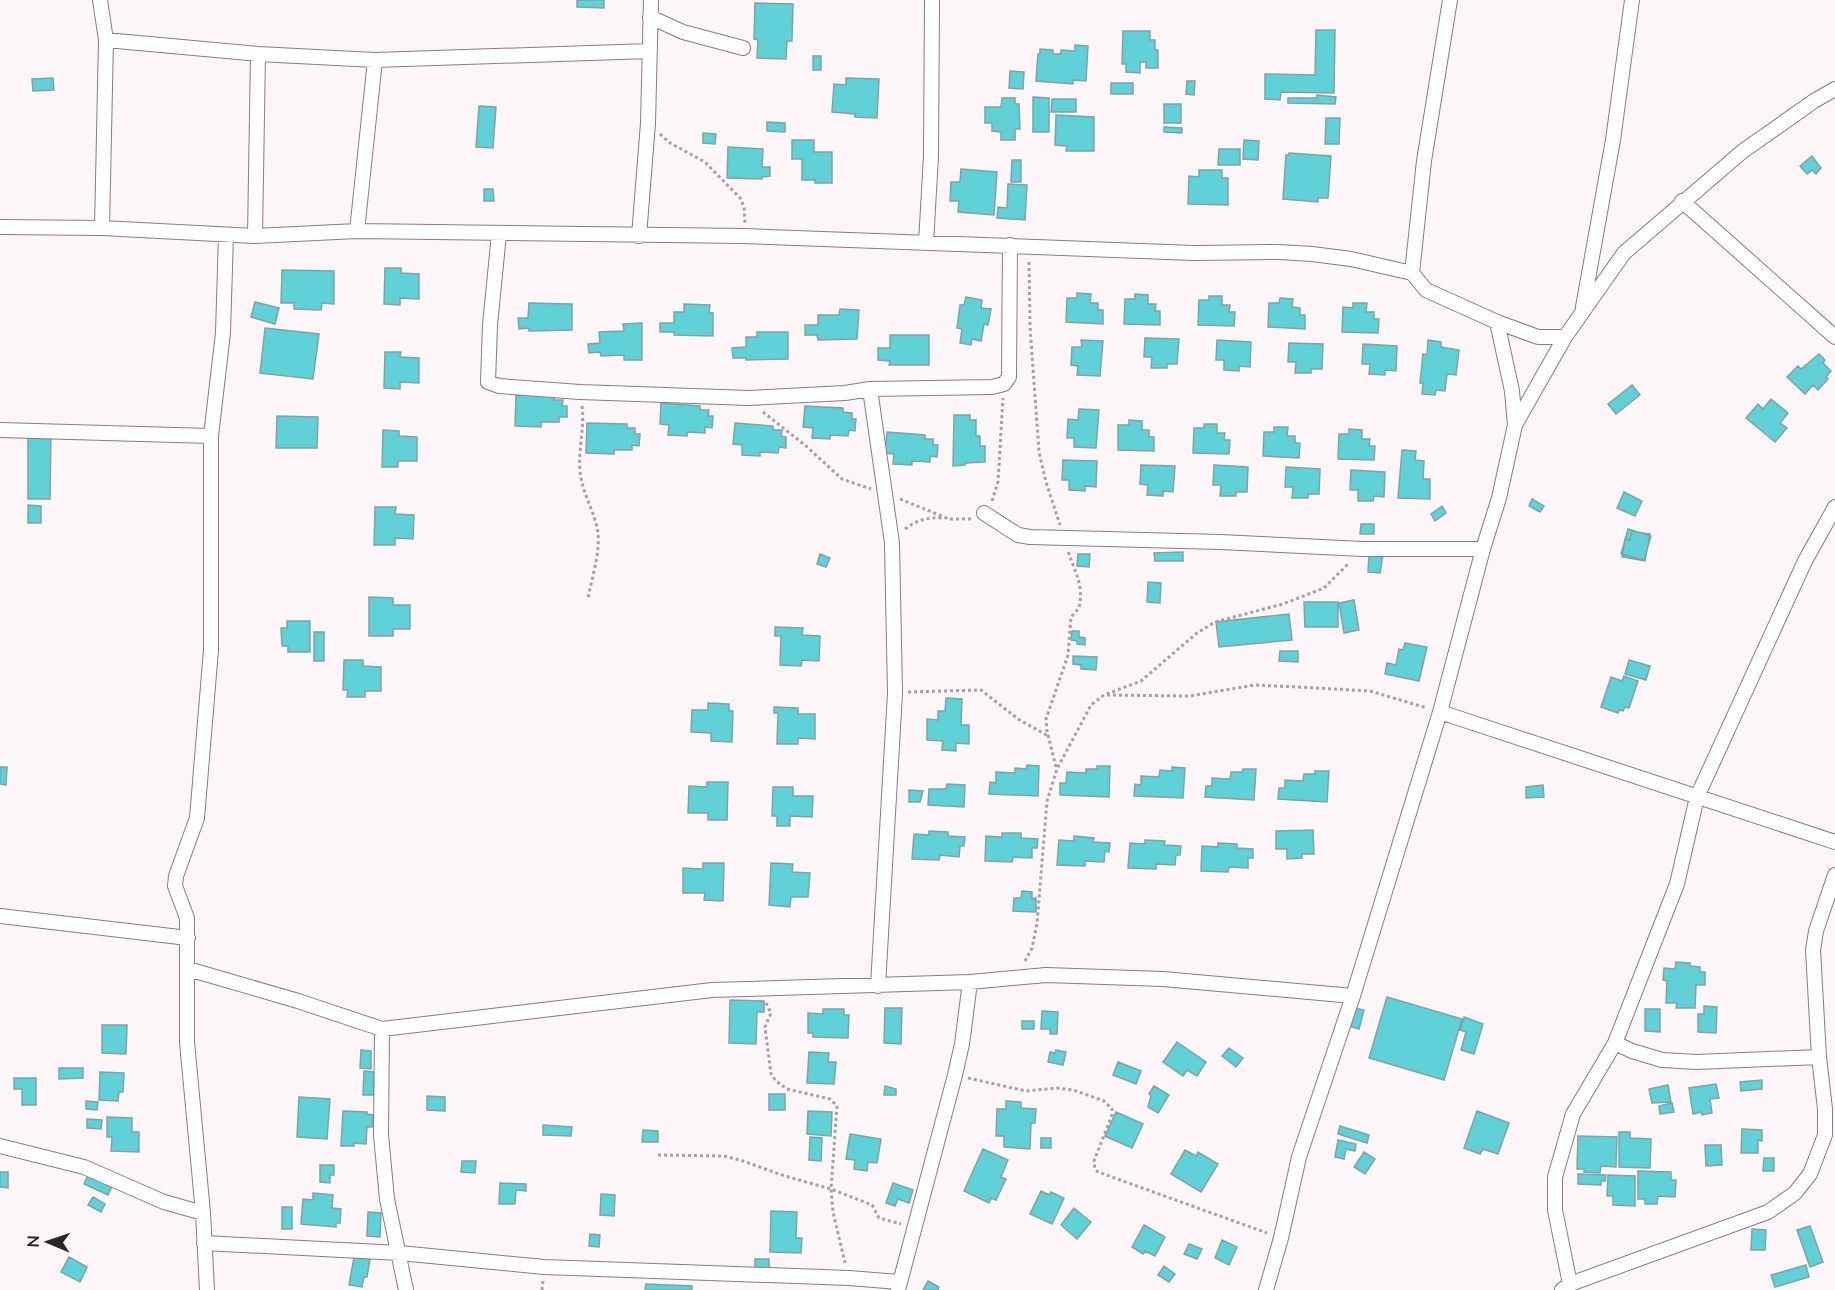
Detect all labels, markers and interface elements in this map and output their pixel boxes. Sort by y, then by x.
north arrow [18,1212,78,1272]
text: N [23,1235,42,1248]

